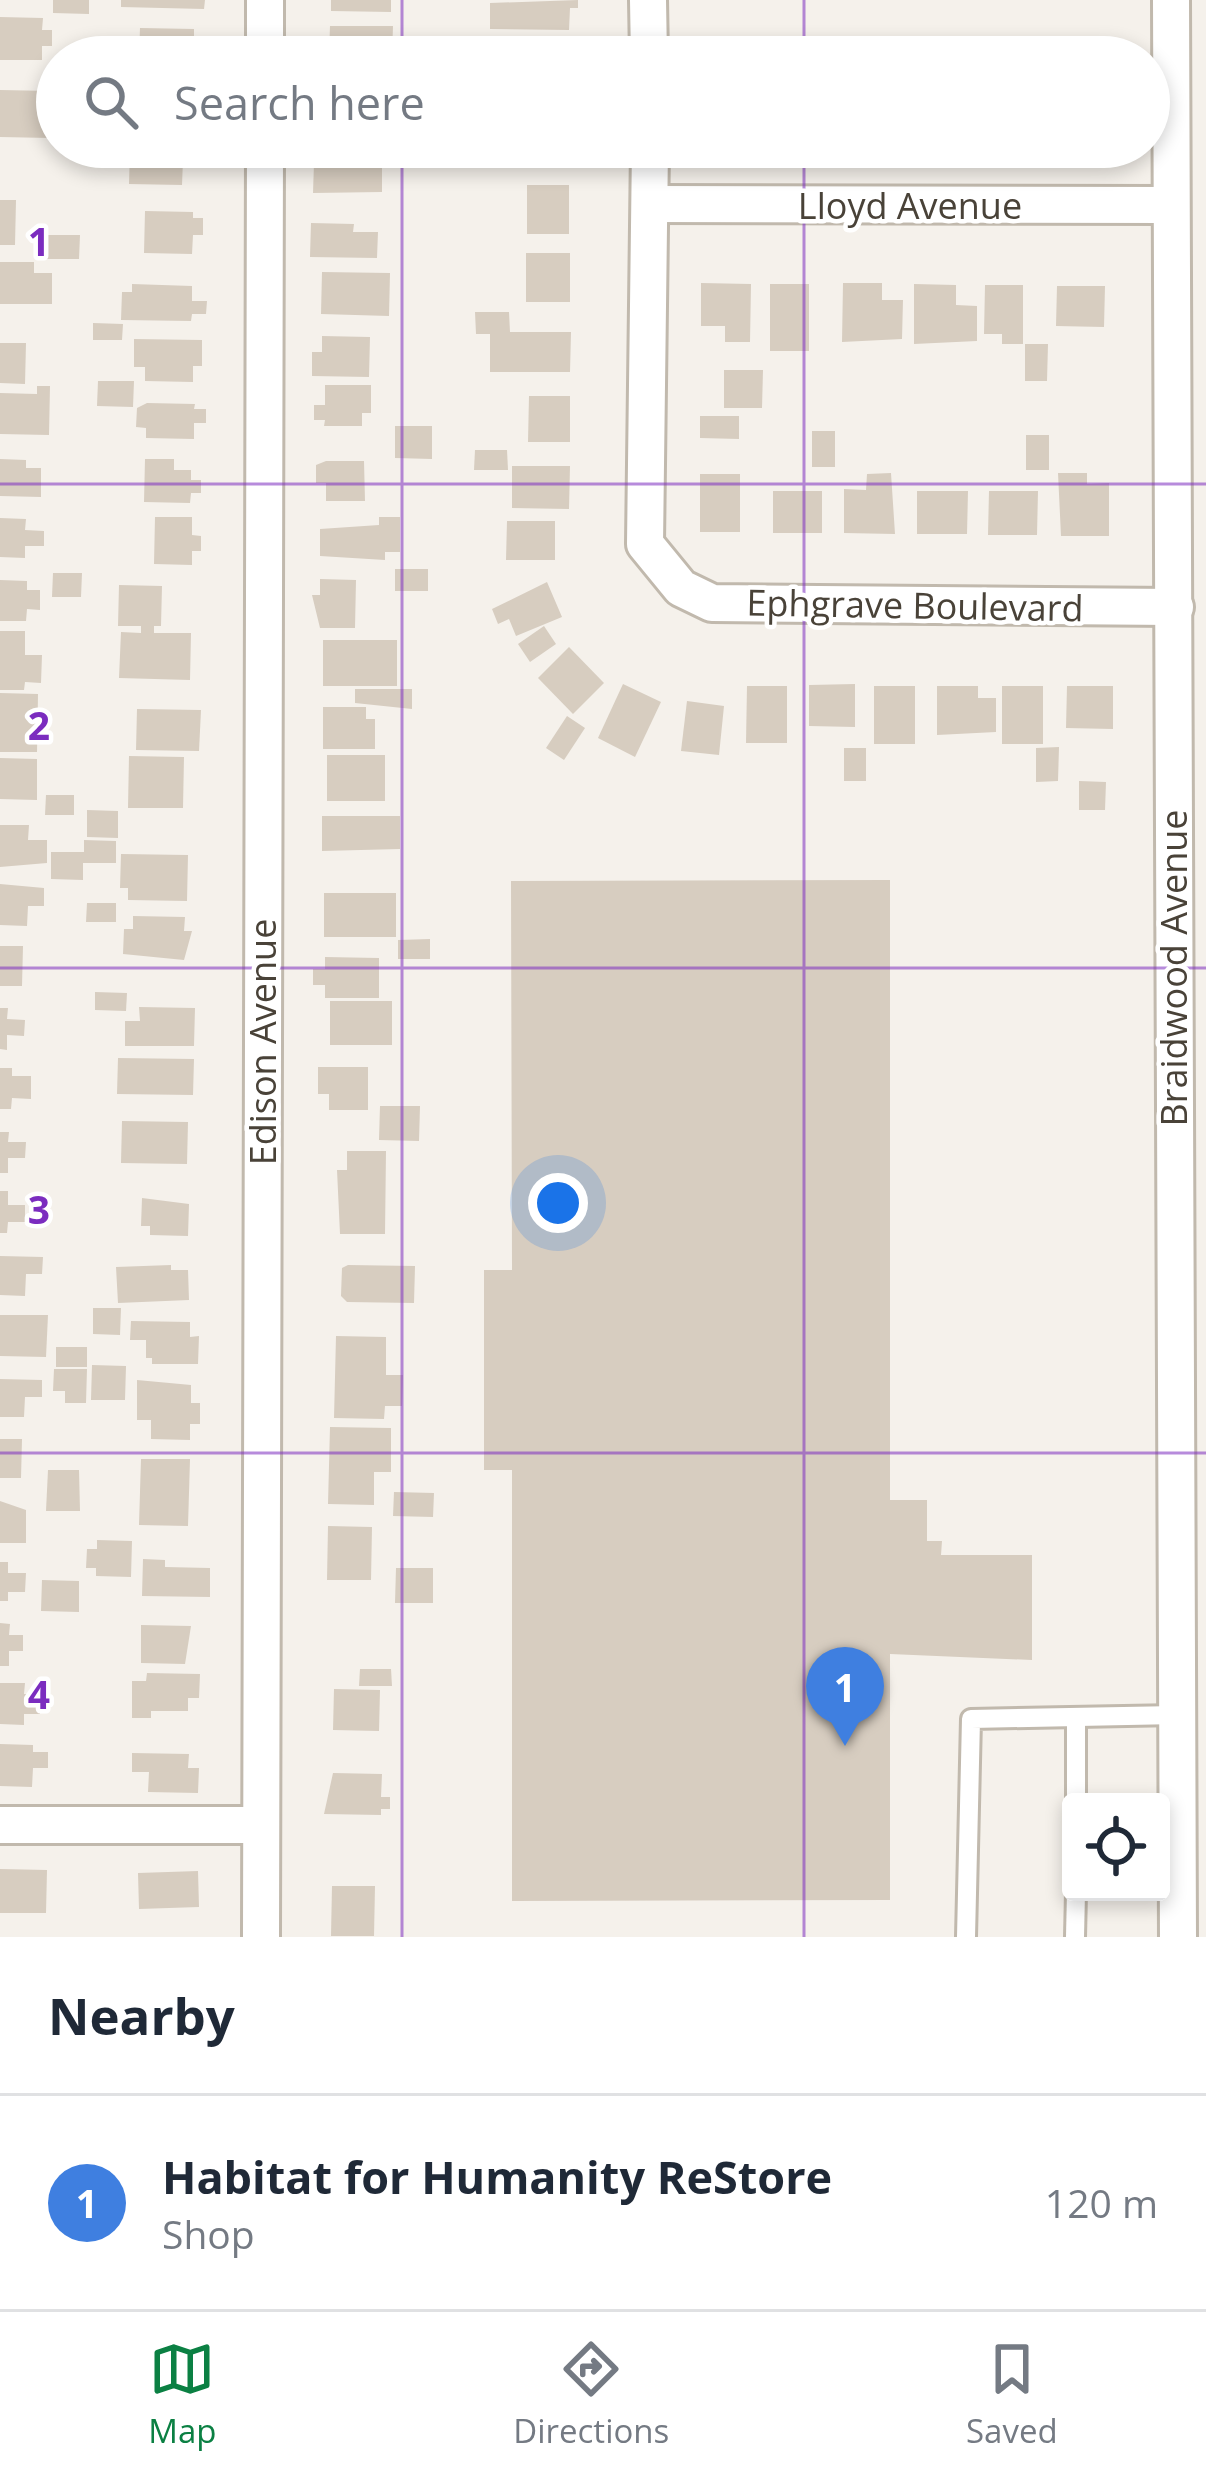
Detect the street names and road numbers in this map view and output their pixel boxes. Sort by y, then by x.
street label: Lloyd Avenue [798,181,1022,230]
street label: Ephgrave Boulevard [746,578,1084,632]
street label: Braidwood Avenue [1149,809,1198,1127]
street label: Edison Avenue [238,919,287,1165]

